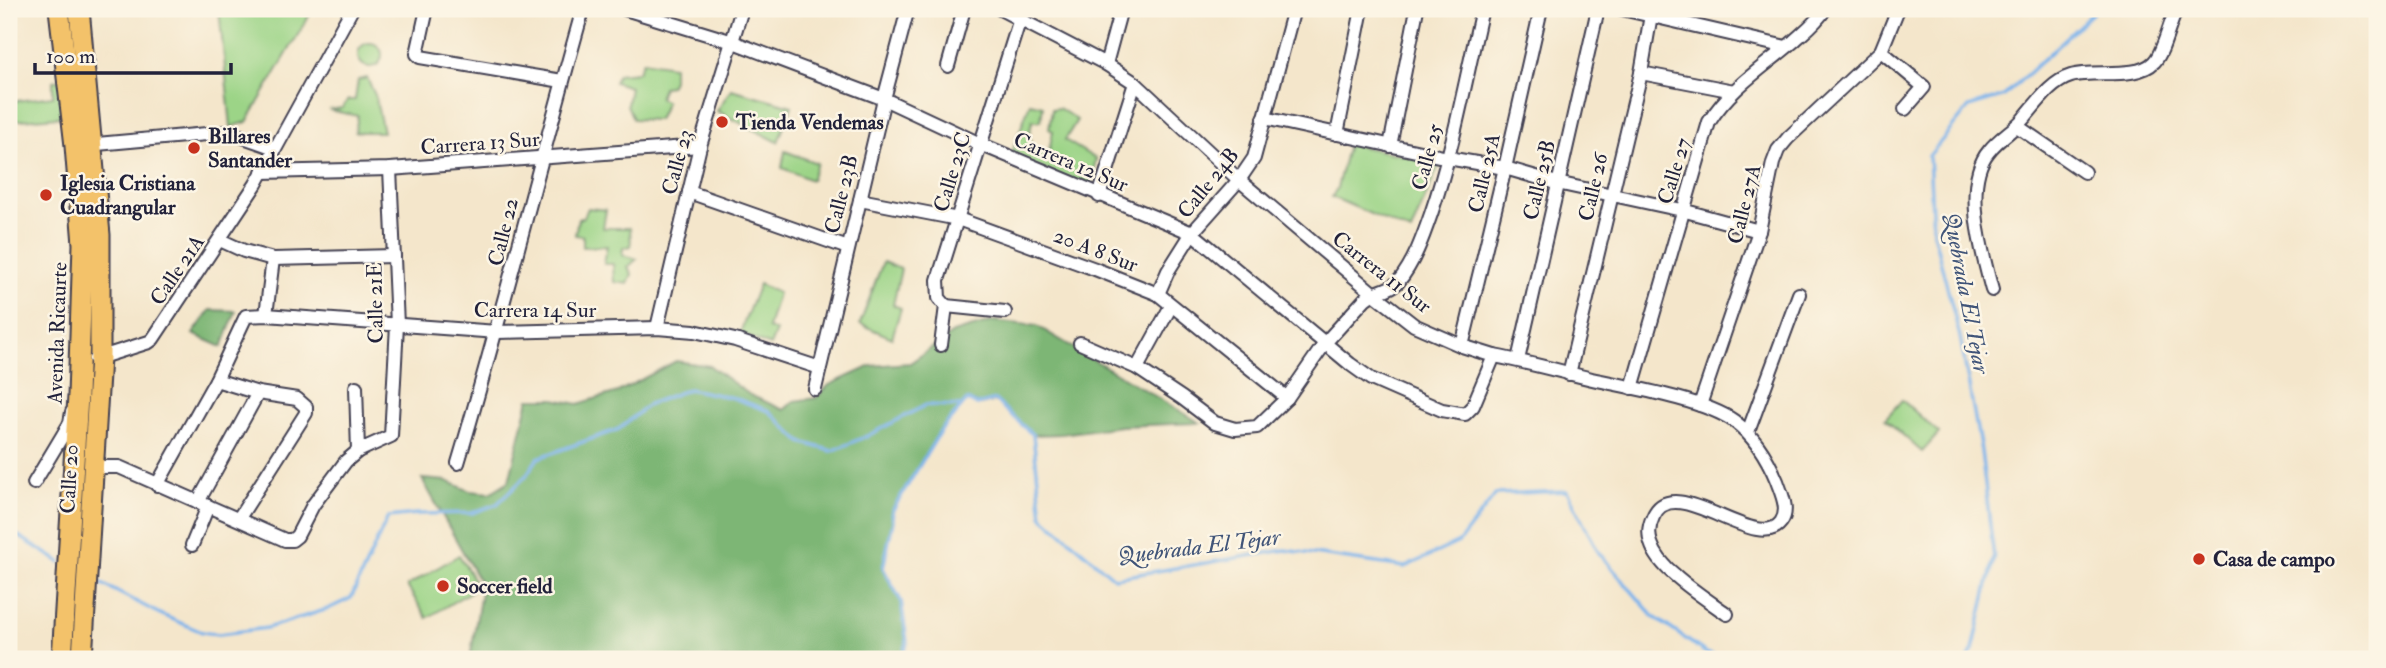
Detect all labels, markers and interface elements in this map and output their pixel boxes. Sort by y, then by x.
scale bar [35,32,231,76]
text: 100 m [46,43,96,70]
place label: Tienda Vendemas [735,109,884,136]
marker: Tienda Vendemas [714,114,730,130]
street label: Calle 25 [1406,120,1449,193]
place label: Billares Santander [208,123,293,174]
street label: Carrera 13 Sur [420,126,541,161]
street label: Carrera 12 Sur [1009,126,1132,199]
street label: Calle 23 [656,127,699,198]
street label: Calle 23C [928,129,977,215]
street label: Calle 25A [1462,131,1507,216]
street label: Calle 27 [1652,134,1697,208]
street label: Calle 25B [1517,137,1562,223]
marker: Billares Santander [186,140,202,156]
street label: Calle 24B [1172,142,1245,224]
street label: Calle 26 [1573,149,1615,224]
street label: Calle 23B [819,152,864,236]
street label: Calle 27A [1722,161,1767,247]
place label: Iglesia Cristiana Cuadrangular [60,170,196,221]
marker: Iglesia Cristiana Cuadrangular [38,187,54,203]
street label: Calle 22 [482,195,525,269]
water label: Quebrada El Tejar [1937,210,1997,378]
street label: 20 A 8 Sur [1050,222,1142,279]
street label: Carrera 11 Sur [1327,225,1437,320]
street label: Calle 21A [144,230,211,311]
street label: Avenida Ricaurte [41,261,73,405]
street label: Calle 21E [361,262,390,344]
street label: Carrera 14 Sur [474,297,597,324]
street label: Calle 20 [54,444,85,514]
water label: Quebrada El Tejar [1116,522,1283,571]
place label: Casa de campo [2213,546,2335,573]
marker: Casa de campo [2191,551,2207,567]
place label: Soccer field [457,573,553,600]
marker: Soccer field [435,578,451,594]

